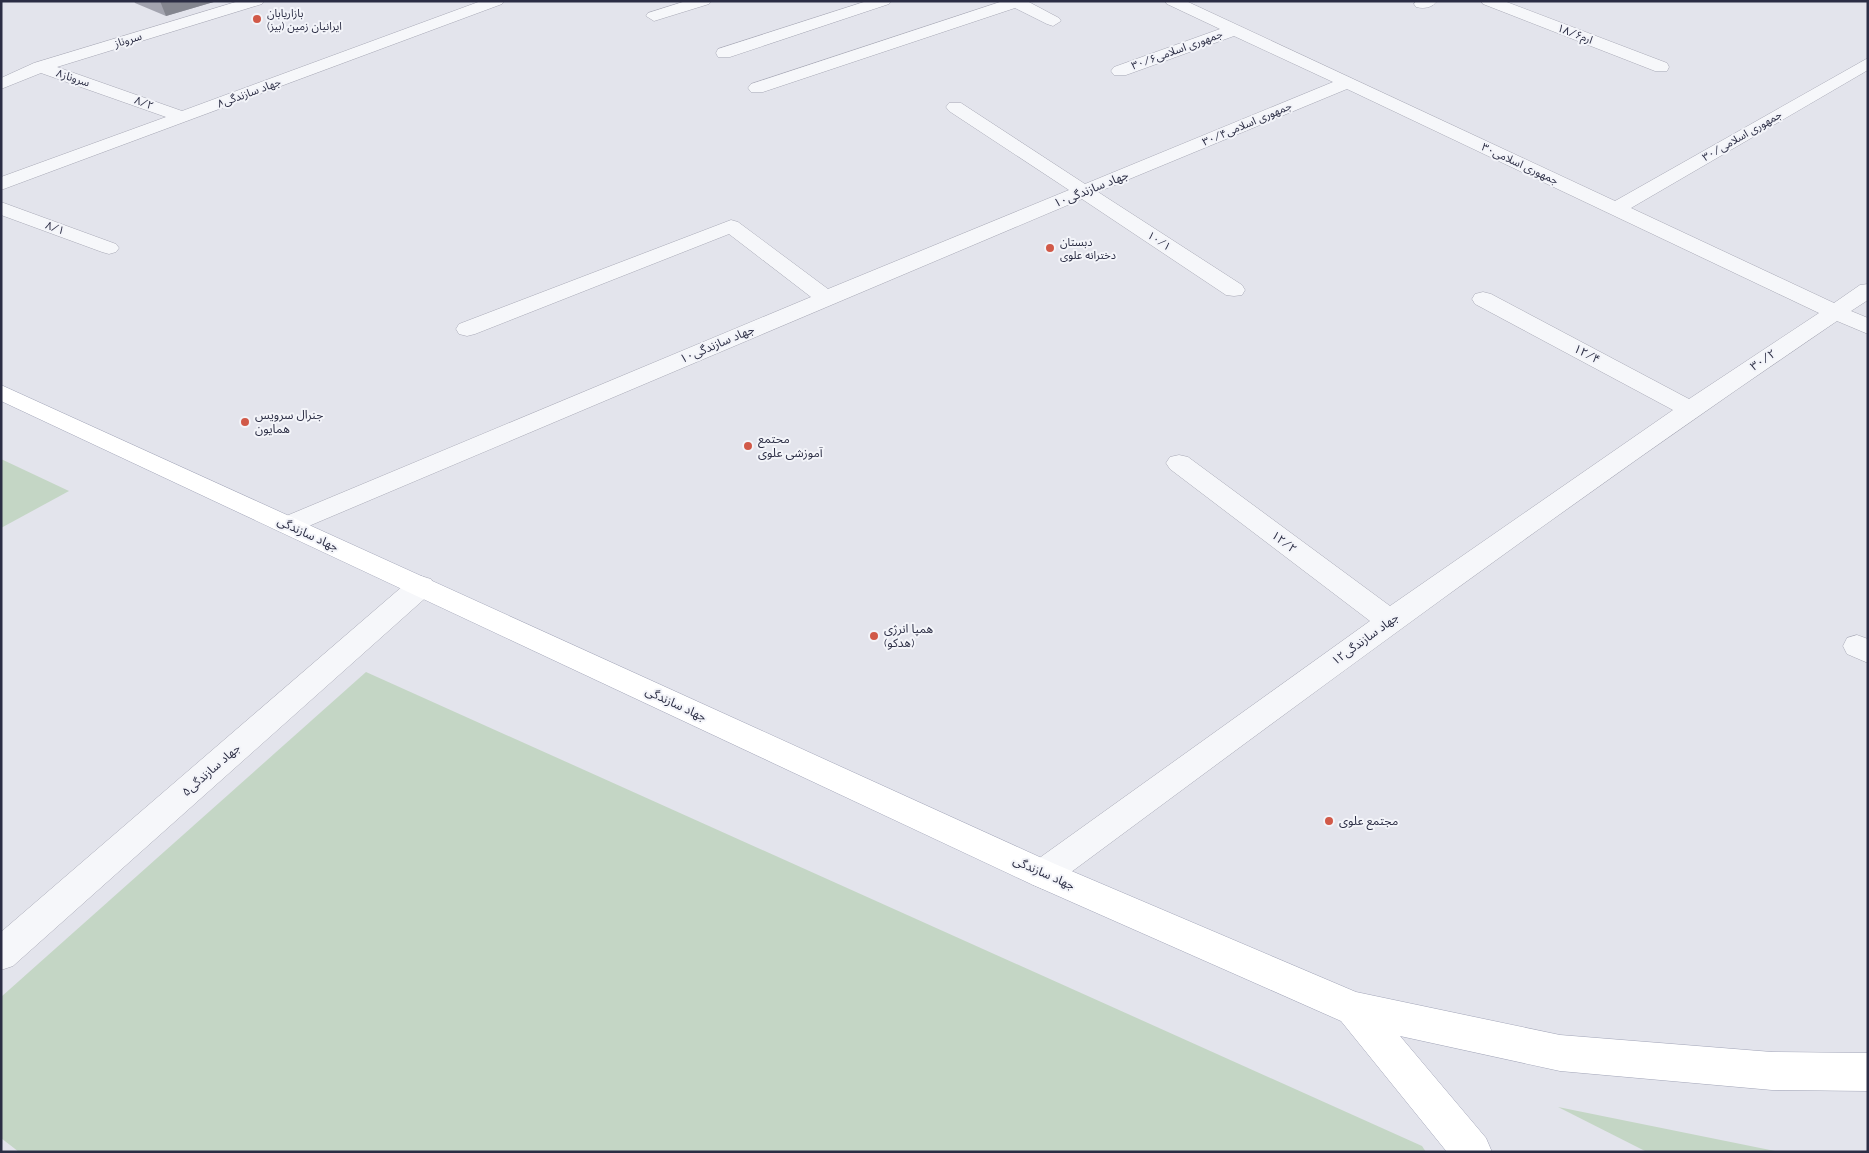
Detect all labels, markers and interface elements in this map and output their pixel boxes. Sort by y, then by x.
place label: بازاریابان ایرانیان زمین (بیز) [267,7,342,33]
marker: بازاریابان ایرانیان زمین (بیز) [251,13,263,25]
street label: ۱۸/۶ارم [1555,21,1595,48]
street label: ۳۰/۶جمهوری اسلامی [1130,27,1225,73]
street label: سروناز [112,30,144,51]
street label: سروناز۸ [55,67,92,90]
street label: جهاد سازندگی۸ [215,75,283,110]
street label: ۸/۲ [133,94,155,112]
street label: ۳۰/۴جمهوری اسلامی [1200,99,1294,149]
street label: ۳۰/جمهوری اسلامی [1700,108,1785,164]
street label: جمهوری اسلامی۳۰ [1480,141,1561,188]
street label: جهاد سازندگی۱۰ [1052,168,1130,210]
street label: ۸/۱ [44,219,66,237]
street label: ۱۰/۱ [1145,229,1173,253]
place label: دبستان دخترانه علوی [1060,236,1116,262]
marker: دبستان دخترانه علوی [1044,242,1056,254]
street label: جهاد سازندگی۱۰ [678,322,756,366]
street label: ۱۲/۴ [1571,341,1603,367]
street label: ۳۰/۲ [1748,346,1778,374]
place label: جنرال سرویس همایون [255,408,323,436]
marker: جنرال سرویس همایون [239,416,251,428]
place label: محتمع آموزشی علوی [758,432,823,460]
marker: محتمع آموزشی علوی [742,440,754,452]
street label: جهاد سازندگی [275,514,341,554]
street label: ۱۲/۲ [1269,528,1299,556]
street label: جهاد سازندگی۱۲ [1329,610,1401,668]
place label: همپا انرژی (هدکو) [884,622,933,650]
marker: همپا انرژی (هدکو) [868,630,880,642]
street label: جهاد سازندگی [643,684,709,724]
street label: جهاد سازندگی۵ [179,741,243,799]
place label: مجتمع علوی [1339,814,1398,830]
marker: مجتمع علوی [1323,815,1335,827]
street label: جهاد سازندگی [1011,853,1077,893]

